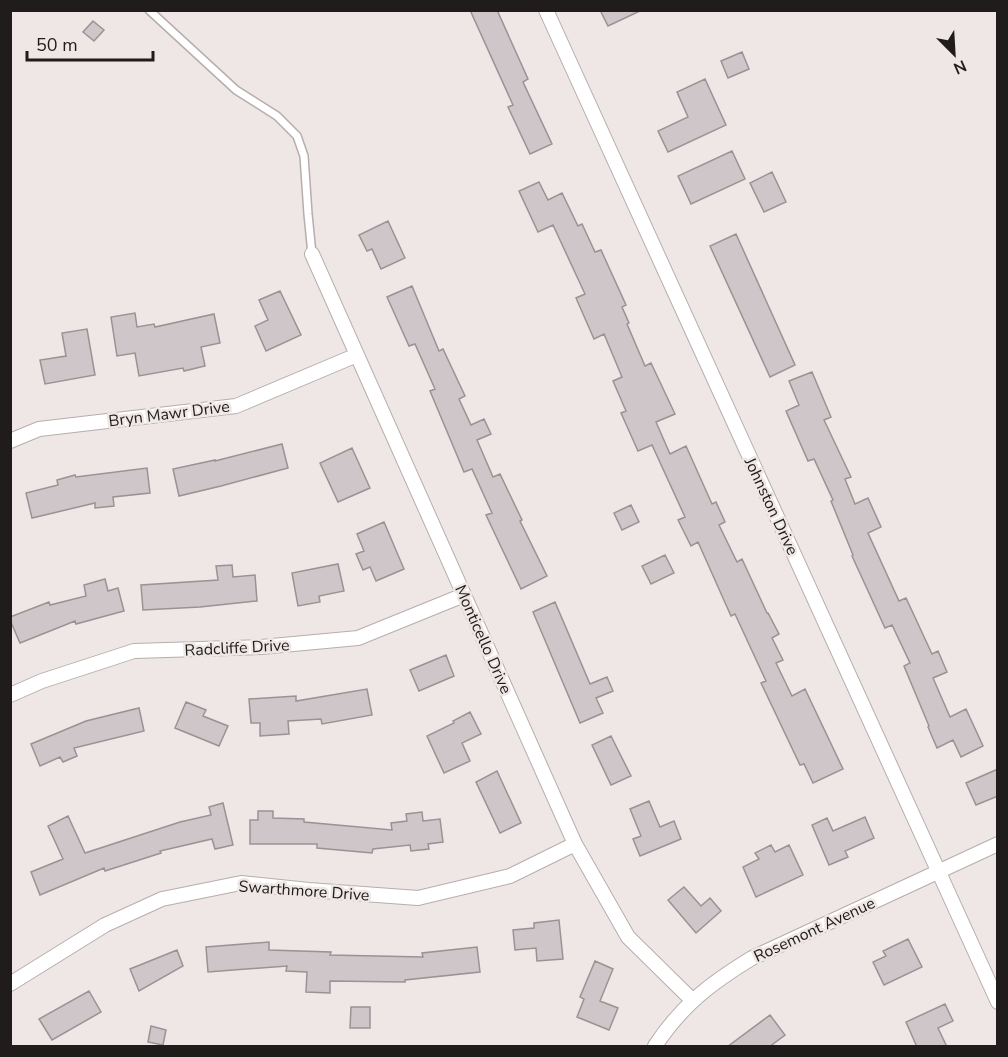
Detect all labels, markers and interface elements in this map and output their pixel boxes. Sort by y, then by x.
scale bar [27,24,153,62]
north arrow [924,24,984,84]
text: 50 m [36,33,78,57]
text: N [950,54,970,79]
street label: Bryn Mawr Drive [107,396,231,432]
street label: Johnston Drive [738,453,803,559]
street label: Monticello Drive [449,581,517,697]
street label: Radcliffe Drive [184,634,290,662]
street label: Swarthmore Drive [238,875,370,907]
street label: Rosemont Avenue [750,892,879,968]

